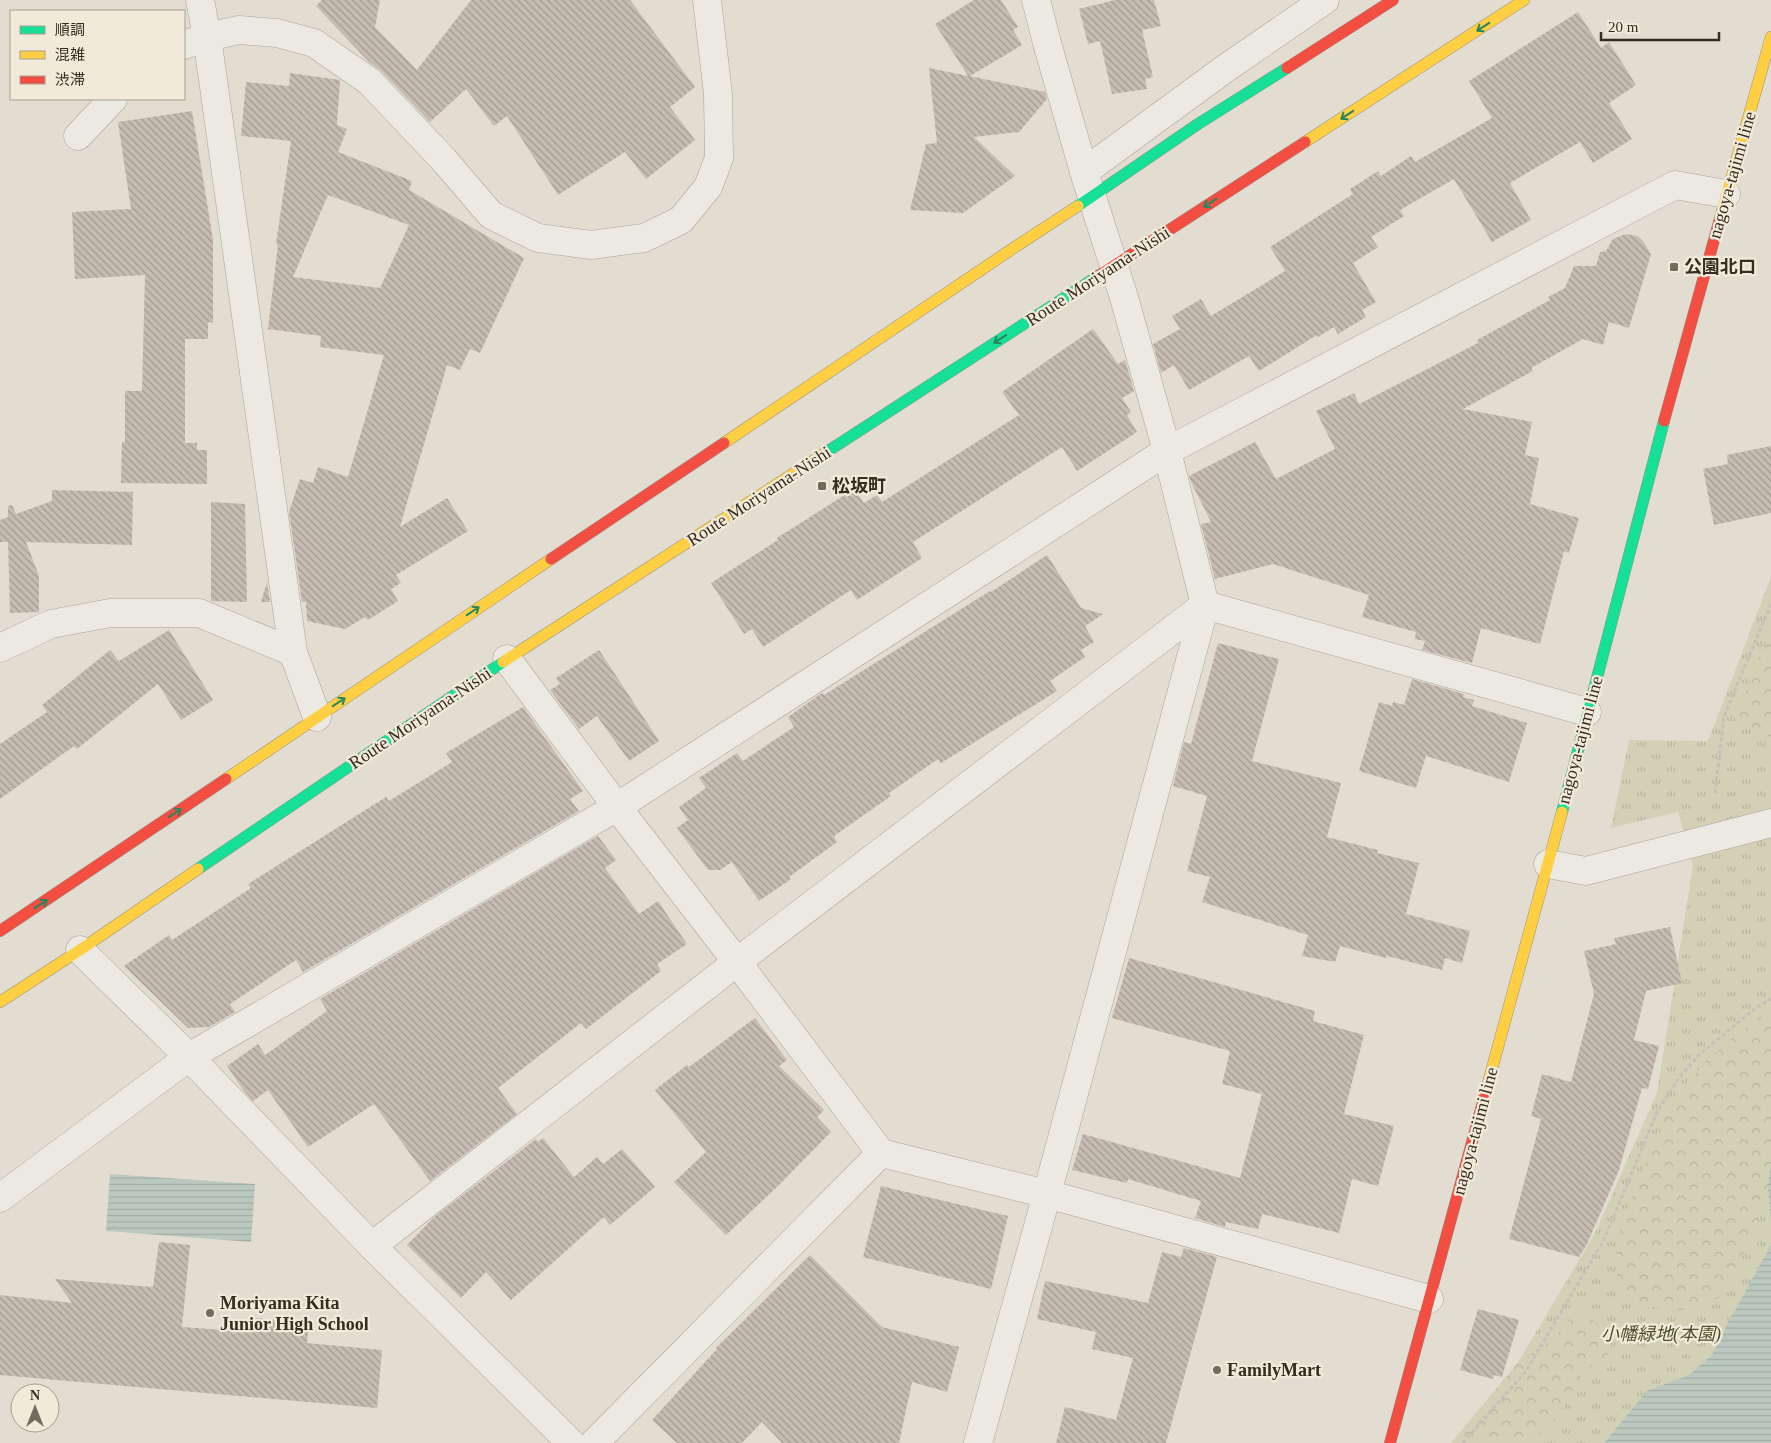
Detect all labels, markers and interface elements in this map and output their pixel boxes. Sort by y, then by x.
legend [10,10,185,100]
scale bar [1601,10,1718,42]
text: 20 m [1608,19,1639,35]
one-way arrow [1476,21,1490,32]
text: 順調 [55,22,85,38]
text: 混雑 [55,47,85,63]
text: 渋滞 [55,72,85,88]
street label: nagoya-tajimi line [1704,109,1760,241]
one-way arrow [1340,110,1354,120]
one-way arrow [1204,199,1218,209]
street label: Route Moriyama-Nishi [1022,222,1174,330]
place label: 公園北口 [1684,257,1756,277]
marker: 公園北口 [1668,261,1680,273]
one-way arrow [994,334,1008,344]
street label: Route Moriyama-Nishi [683,442,835,550]
place label: 松坂町 [832,476,886,496]
marker: 松坂町 [816,480,828,492]
one-way arrow [466,606,480,616]
street label: Route Moriyama-Nishi [345,663,495,773]
street label: nagoya-tajimi line [1553,674,1607,806]
one-way arrow [332,697,346,707]
one-way arrow [168,808,182,818]
one-way arrow [34,899,48,909]
street label: nagoya-tajimi line [1448,1065,1502,1197]
place label: Moriyama Kita Junior High School [220,1293,369,1334]
marker: Moriyama Kita Junior High School [204,1307,216,1319]
park label: 小幡緑地(本園) [1601,1324,1721,1345]
place label: FamilyMart [1227,1360,1321,1380]
marker: FamilyMart [1211,1364,1223,1376]
north arrow [10,1383,60,1433]
text: N [30,1388,40,1403]

